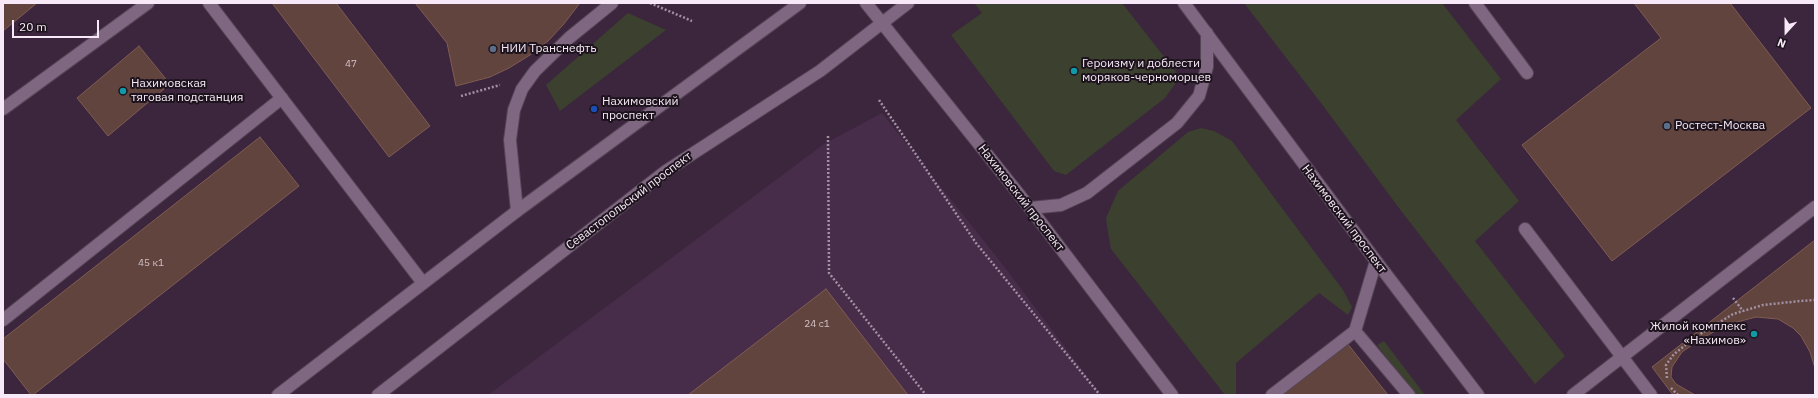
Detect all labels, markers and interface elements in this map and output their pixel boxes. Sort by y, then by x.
scale bar [14,12,101,38]
north arrow [1766,12,1806,52]
text: 20 m [19,19,47,34]
text: N [1775,35,1788,51]
place label: НИИ Транснефть [501,42,596,56]
marker: НИИ Транснефть [488,44,498,54]
place label: Героизму и доблести моряков-черноморцев [1082,57,1211,85]
house number: 47 [345,58,357,70]
marker: Героизму и доблести моряков-черноморцев [1069,66,1079,76]
place label: Нахимовская тяговая подстанция [131,77,243,105]
marker: Нахимовская тяговая подстанция [118,86,128,96]
place label: Нахимовский проспект [602,95,679,123]
marker: Нахимовский проспект [589,104,599,114]
place label: Ростест-Москва [1675,119,1765,133]
marker: Ростест-Москва [1662,121,1672,131]
street label: Нахимовский проспект [975,142,1067,254]
street label: Севастопольский проспект [563,149,695,253]
street label: Нахимовский проспект [1299,162,1389,276]
house number: 45 к1 [138,257,164,269]
house number: 24 с1 [804,318,830,330]
place label: Жилой комплекс «Нахимов» [1650,320,1746,348]
marker: Жилой комплекс «Нахимов» [1749,329,1759,339]

